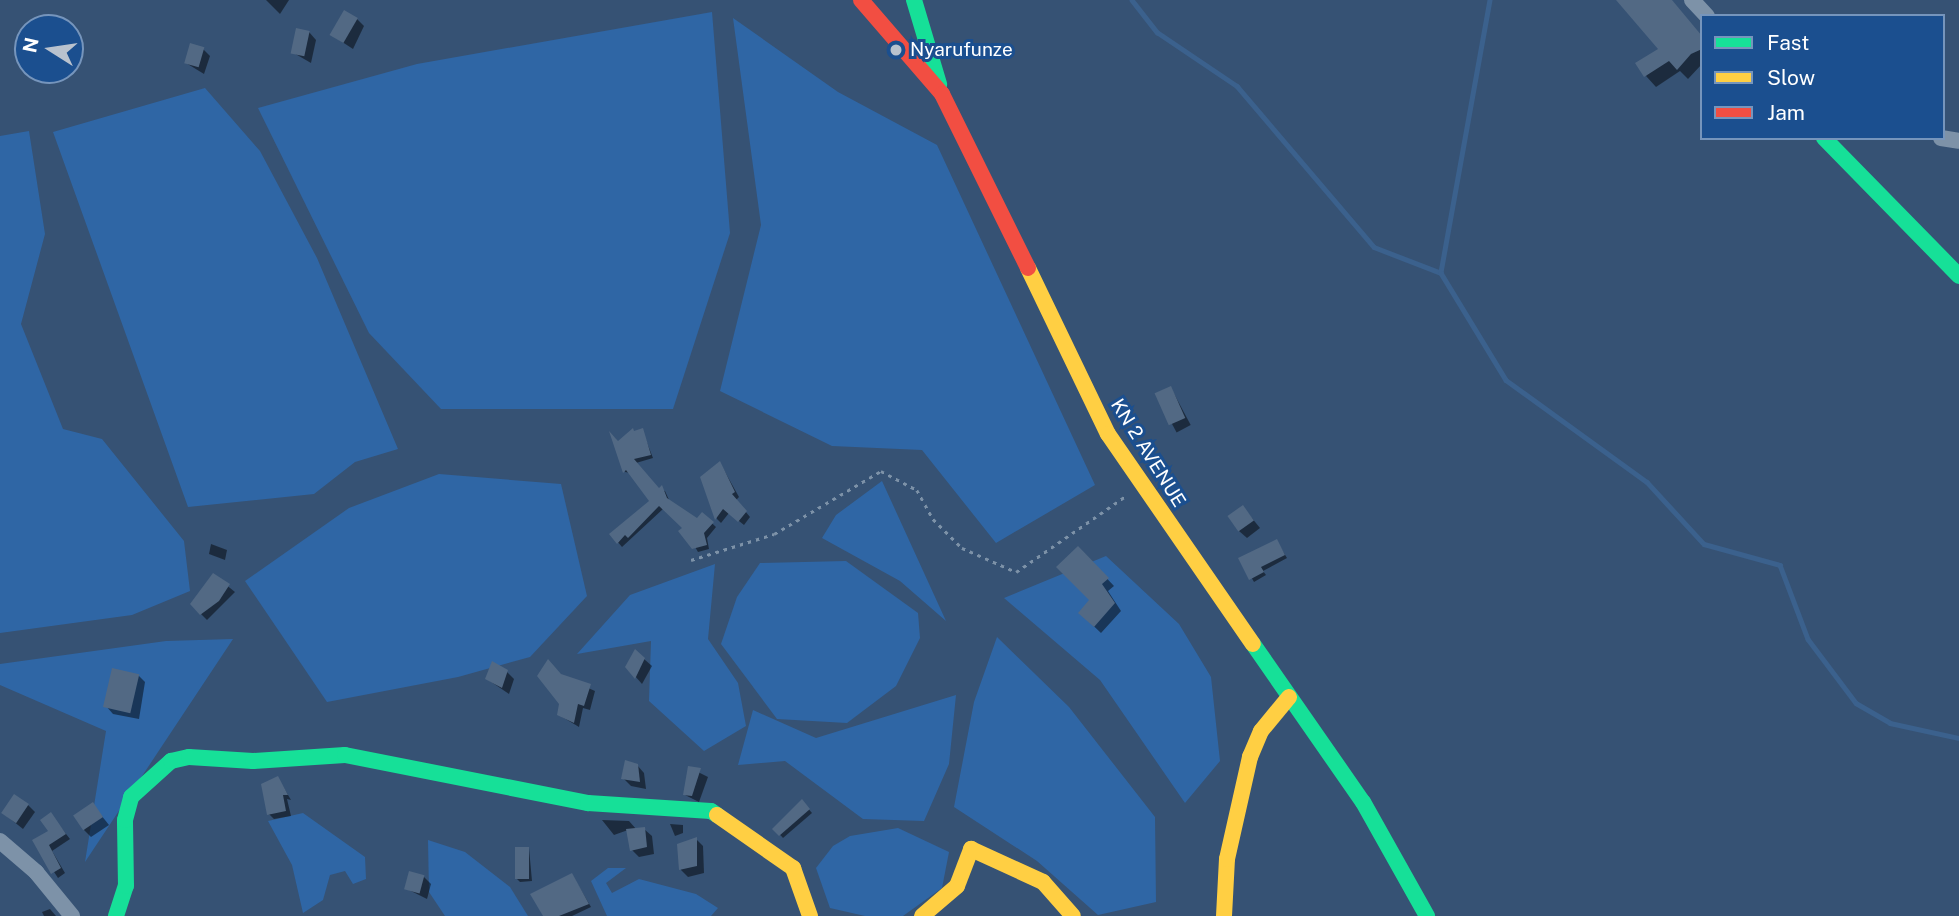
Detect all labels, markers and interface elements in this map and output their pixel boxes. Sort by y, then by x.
north arrow [14,14,84,84]
legend [1700,14,1945,140]
text: Fast [1767,30,1809,55]
text: N [18,36,43,55]
place label: Nyarufunze [910,39,1013,61]
marker: Nyarufunze [888,42,904,58]
text: Slow [1767,65,1815,90]
text: Jam [1767,100,1805,125]
street label: KN 2 AVENUE [1106,395,1190,511]

